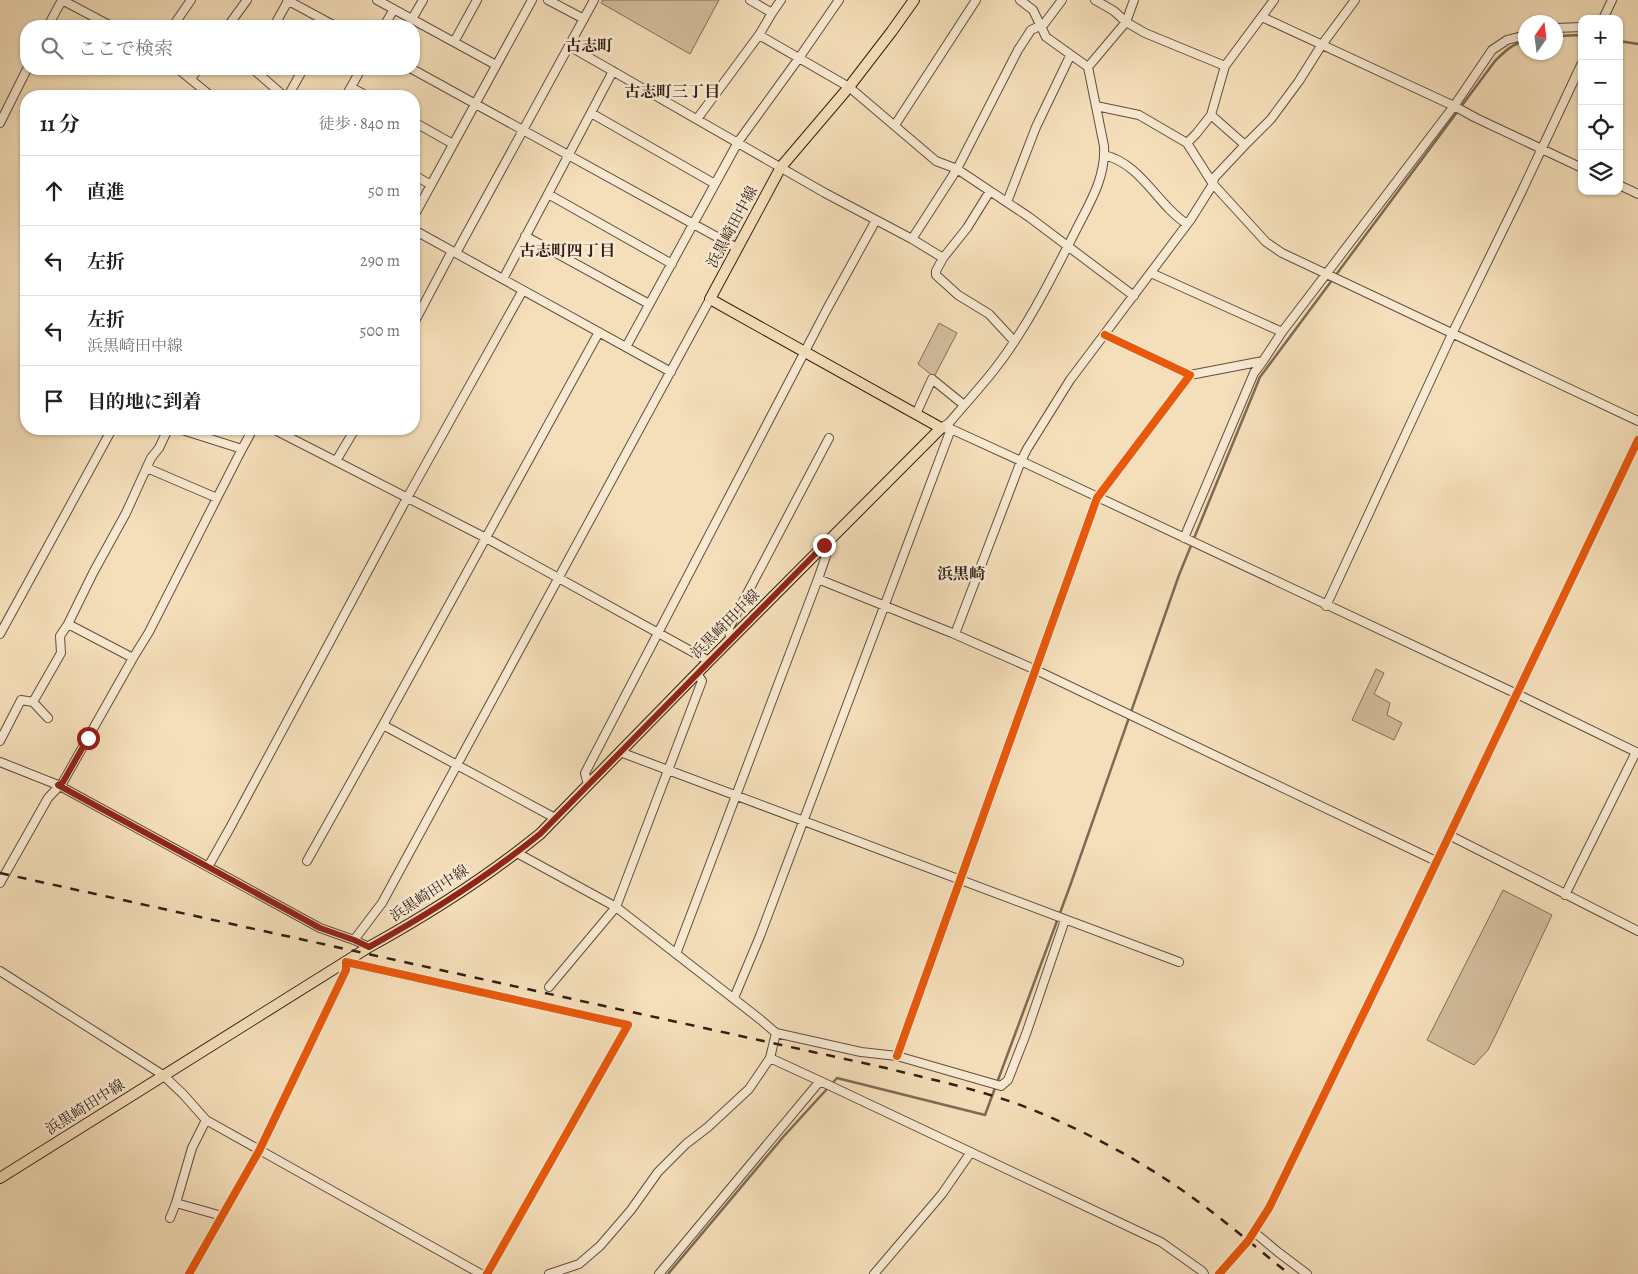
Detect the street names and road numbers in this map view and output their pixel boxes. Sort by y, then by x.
street label: 浜黒崎田中線 [702,183,762,271]
street label: 浜黒崎田中線 [686,585,764,663]
street label: 浜黒崎田中線 [386,860,472,926]
street label: 浜黒崎田中線 [42,1075,128,1139]

